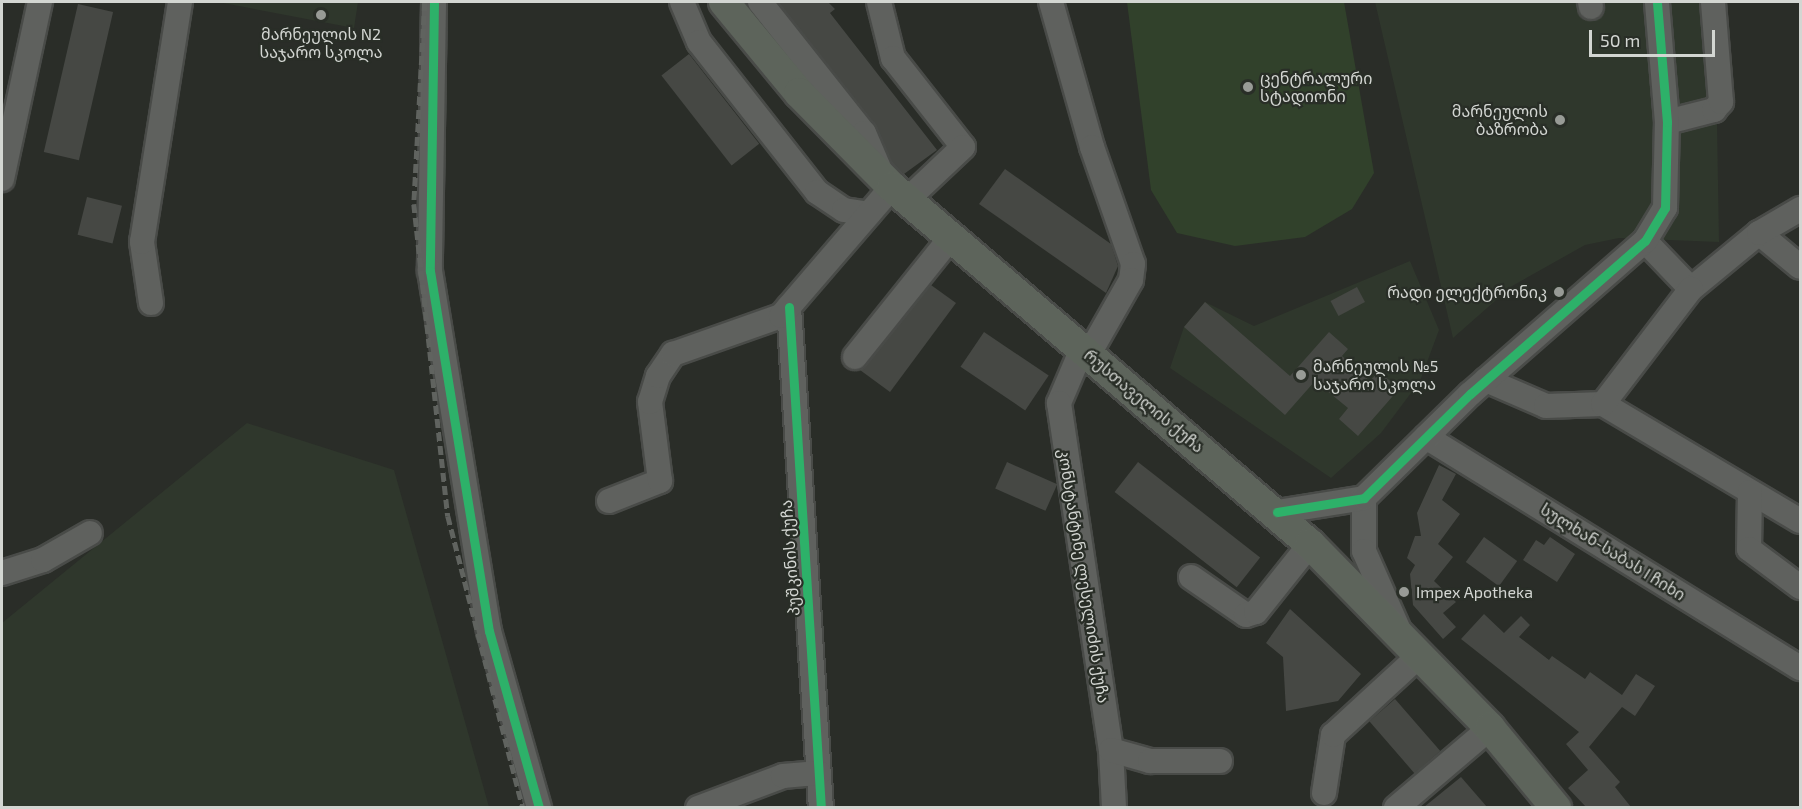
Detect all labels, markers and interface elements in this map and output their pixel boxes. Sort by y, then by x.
marker: მარნეულის N2 საჯარო სკოლა [314,8,328,22]
scale bar [1592,18,1718,56]
place label: მარნეულის N2 საჯარო სკოლა [260,24,382,62]
text: 50 m [1600,29,1640,51]
place label: ცენტრალური სტადიონი [1260,68,1372,106]
marker: ცენტრალური სტადიონი [1241,80,1255,94]
place label: მარნეულის ბაზრობა [1452,101,1548,139]
marker: მარნეულის ბაზრობა [1553,113,1567,127]
place label: რადი ელექტრონიკ [1387,282,1547,302]
marker: რადი ელექტრონიკ [1552,285,1566,299]
street label: რუსთაველის ქუჩა [1080,345,1208,457]
place label: მარნეულის №5 საჯარო სკოლა [1313,356,1438,394]
marker: მარნეულის №5 საჯარო სკოლა [1294,368,1308,382]
street label: კონსტანტინე ლესელიძის ქუჩა [1054,447,1114,705]
street label: პუშკინის ქუჩა [776,499,804,617]
street label: სულხან-საბას I ჩიხი [1537,500,1689,604]
place label: Impex Apotheka [1416,582,1533,602]
marker: Impex Apotheka [1397,585,1411,599]

